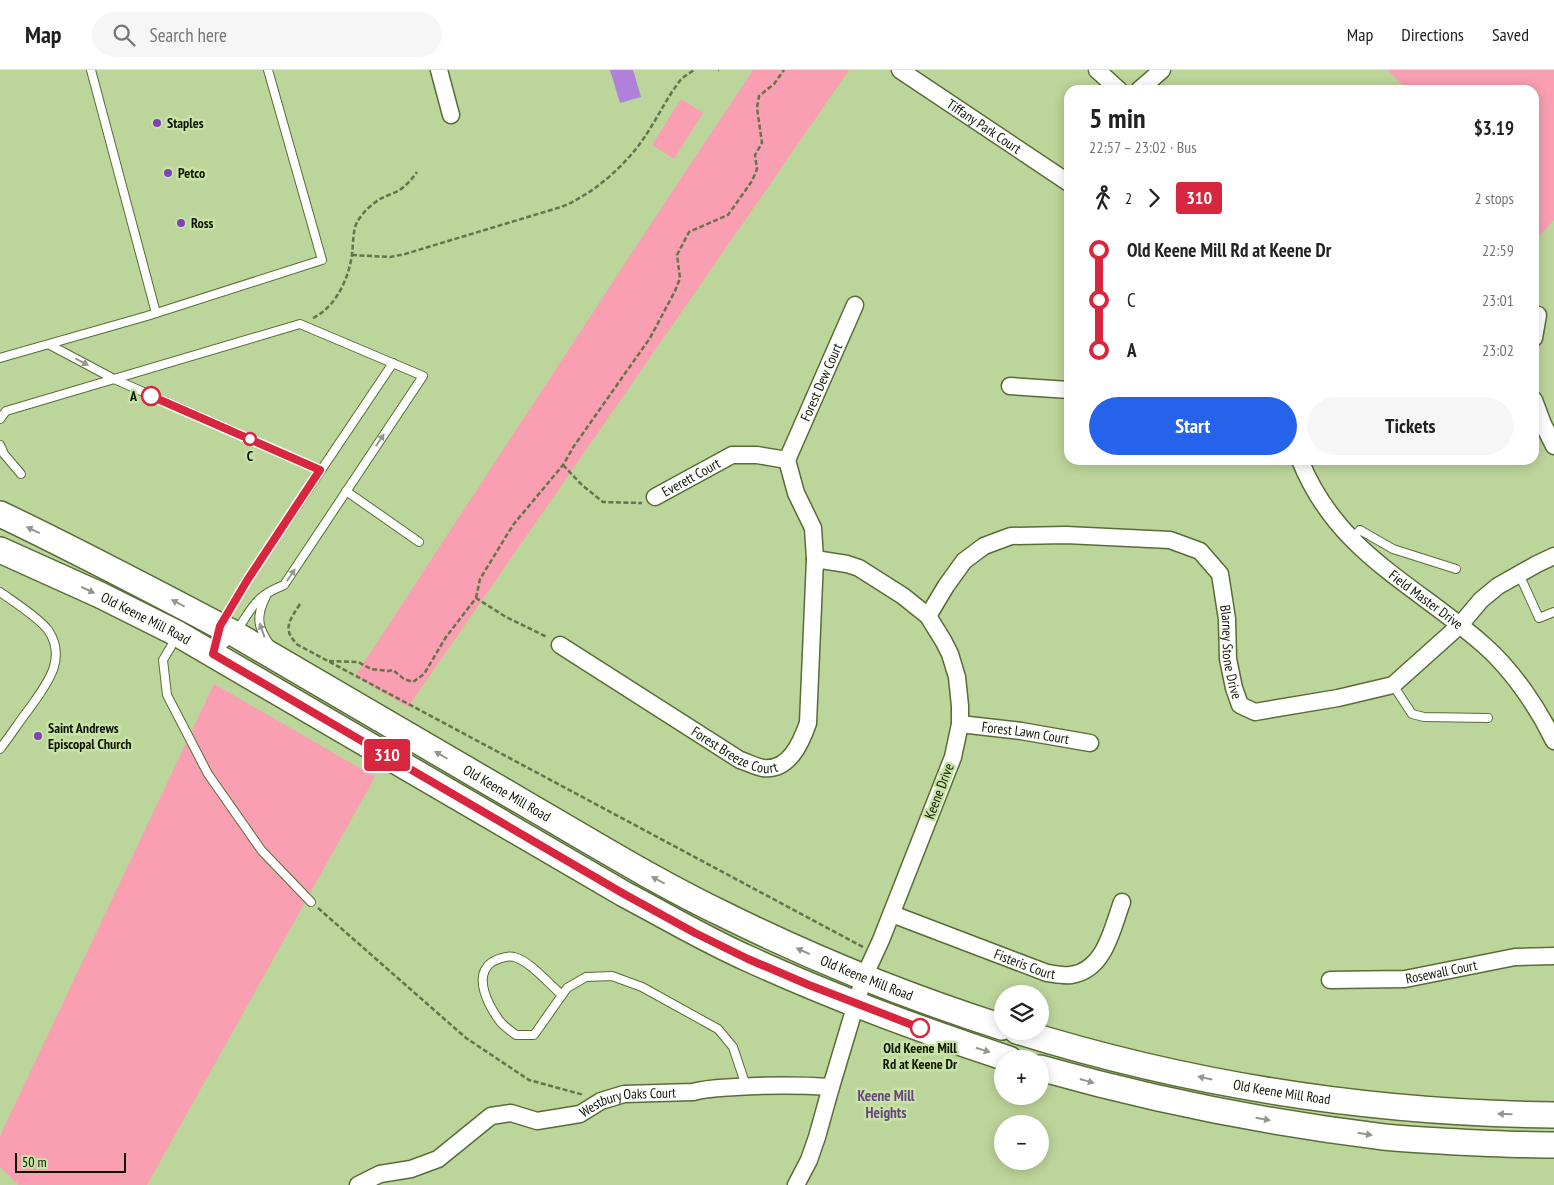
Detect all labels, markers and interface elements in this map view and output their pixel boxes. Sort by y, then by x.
search box [92,12,442,57]
text: Map [25,19,62,50]
icon: search [110,21,138,49]
text: Search here [150,23,227,47]
text: Map [1347,23,1373,46]
text: Directions [1401,23,1464,46]
text: Saved [1492,23,1529,46]
street label: Tiffany Park Court [943,95,1025,158]
text: 5 min [1089,99,1146,136]
place label: Staples [167,114,204,132]
text: $3.19 [1474,116,1514,140]
marker: Staples [151,117,163,129]
text: 22:57 – 23:02 · Bus [1089,137,1197,157]
place label: Petco [178,164,205,182]
marker: Petco [162,167,174,179]
icon: walk [1089,184,1117,212]
icon: forward [1140,184,1168,212]
text: 310 [1186,186,1212,209]
text: 2 [1125,188,1132,208]
text: 2 stops [1474,188,1514,208]
place label: Ross [191,214,214,232]
marker: Ross [175,217,187,229]
text: Old Keene Mill Rd at Keene Dr [1127,238,1331,262]
text: 22:59 [1482,240,1514,260]
text: C [1127,288,1136,312]
text: 23:01 [1482,290,1514,310]
text: A [1127,338,1137,362]
street label: Forest Dew Court [796,340,846,424]
text: 23:02 [1482,340,1514,360]
one-way arrow [75,358,89,366]
marker: A [141,386,161,406]
place label: A [129,387,138,405]
button: Start [1089,397,1297,455]
button: Tickets [1307,397,1514,455]
marker: C [243,432,257,446]
one-way arrow [376,433,385,446]
place label: C [247,447,254,465]
street label: Everett Court [659,454,723,501]
one-way arrow [25,525,40,534]
street label: Field Master Drive [1385,566,1467,633]
one-way arrow [286,568,296,582]
one-way arrow [81,586,95,594]
street label: Old Keene Mill Road [98,588,194,648]
one-way arrow [170,599,185,607]
street label: Blarney Stone Drive [1216,604,1246,702]
one-way arrow [258,622,266,637]
street label: Forest Lawn Court [981,718,1071,748]
place label: Saint Andrews Episcopal Church [48,719,132,753]
street label: Forest Breeze Court [688,722,780,777]
marker: Saint Andrews Episcopal Church [32,730,44,742]
line badge: 310 [358,739,416,771]
text: 310 [374,743,400,766]
one-way arrow [435,750,448,759]
street label: Keene Drive [920,760,958,821]
street label: Old Keene Mill Road [460,761,554,825]
one-way arrow [650,876,665,884]
street label: Fisteris Court [992,945,1056,983]
one-way arrow [796,947,810,955]
street label: Old Keene Mill Road [818,951,916,1004]
street label: Rosewall Court [1404,956,1479,988]
map controls [994,985,1049,1170]
button: layers [994,985,1049,1040]
marker: Old Keene Mill Rd at Keene Dr [910,1018,930,1038]
place label: Old Keene Mill Rd at Keene Dr [883,1039,958,1073]
one-way arrow [976,1047,991,1055]
button: + [994,1050,1049,1105]
one-way arrow [1198,1074,1213,1082]
street label: Old Keene Mill Road [1232,1075,1331,1108]
one-way arrow [1079,1078,1094,1086]
street label: Westbury Oaks Court [576,1083,676,1121]
district label: Keene Mill Heights [858,1086,915,1122]
one-way arrow [1497,1110,1513,1118]
button: − [994,1115,1049,1170]
one-way arrow [1255,1115,1271,1123]
one-way arrow [1357,1131,1373,1139]
scale bar [15,1150,126,1173]
text: 50 m [22,1153,47,1171]

